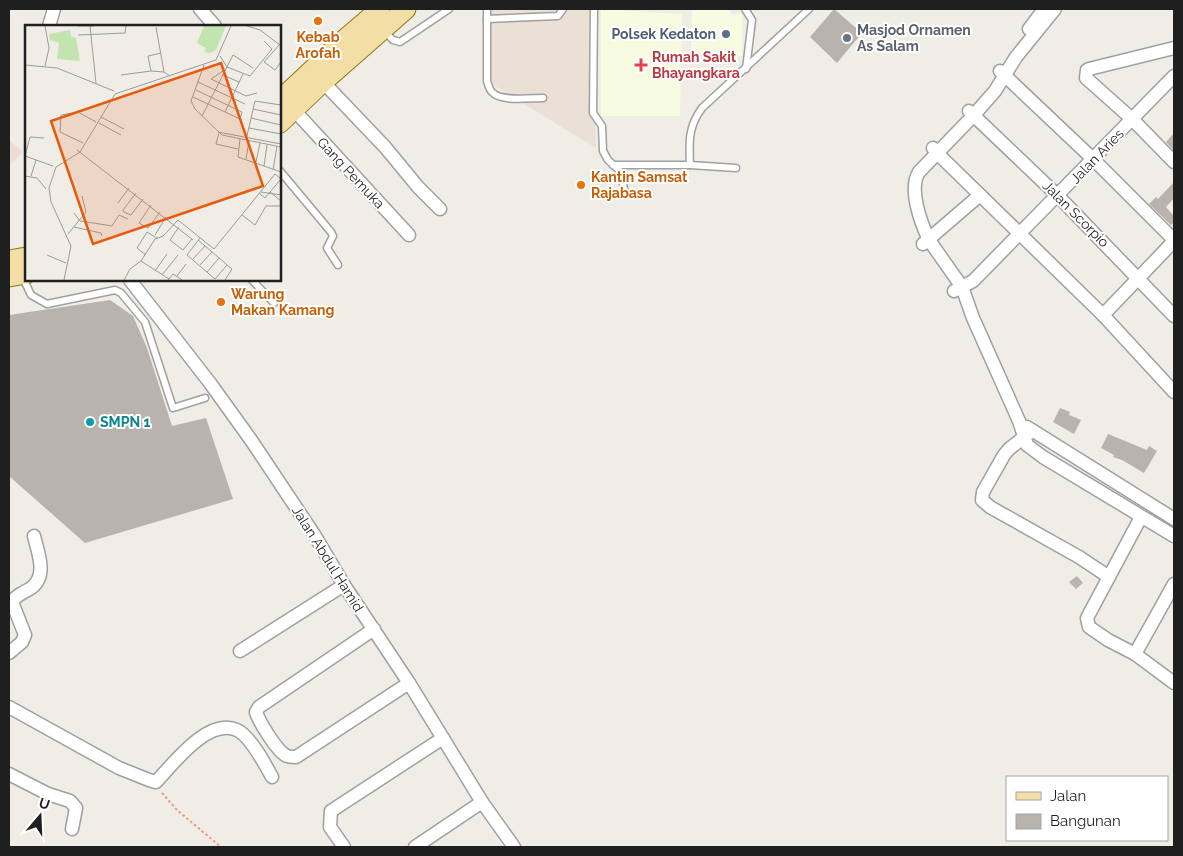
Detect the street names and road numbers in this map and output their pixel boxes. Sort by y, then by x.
street label: Jalan Aries [1067,125,1127,187]
street label: Gang Pemuka [314,134,388,212]
street label: Jalan Scorpio [1040,178,1112,250]
street label: Jalan Abdul Hamid [289,503,367,615]

